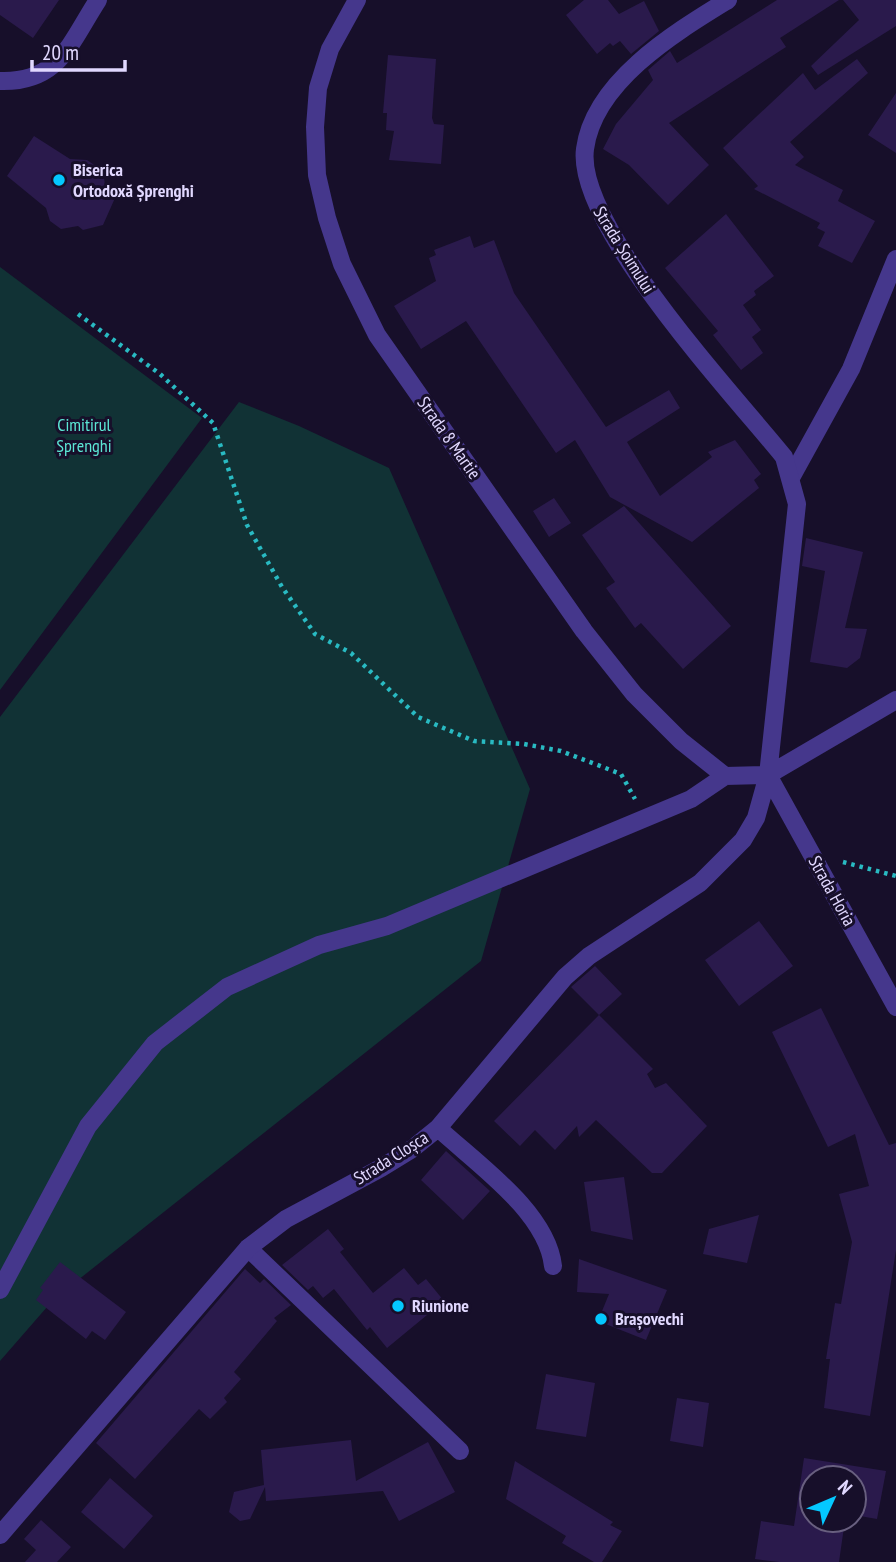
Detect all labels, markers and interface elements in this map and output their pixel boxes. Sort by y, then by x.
scale bar [32,28,124,72]
text: 20 m [42,39,79,66]
place label: Biserica Ortodoxă Șprenghi [73,158,194,202]
marker: Biserica Ortodoxă Șprenghi [51,172,67,188]
street label: Strada Șoimului [589,202,660,298]
street label: Strada 8 Martie [413,392,486,484]
park label: Cimitirul Șprenghi [56,413,112,457]
street label: Strada Horia [804,851,861,930]
street label: Strada Cloșca [349,1126,432,1189]
place label: Riunione [412,1294,469,1317]
marker: Riunione [390,1298,406,1314]
place label: Brașovechi [615,1307,684,1330]
marker: Brașovechi [593,1311,609,1327]
north arrow [798,1464,868,1534]
text: N [833,1475,857,1499]

